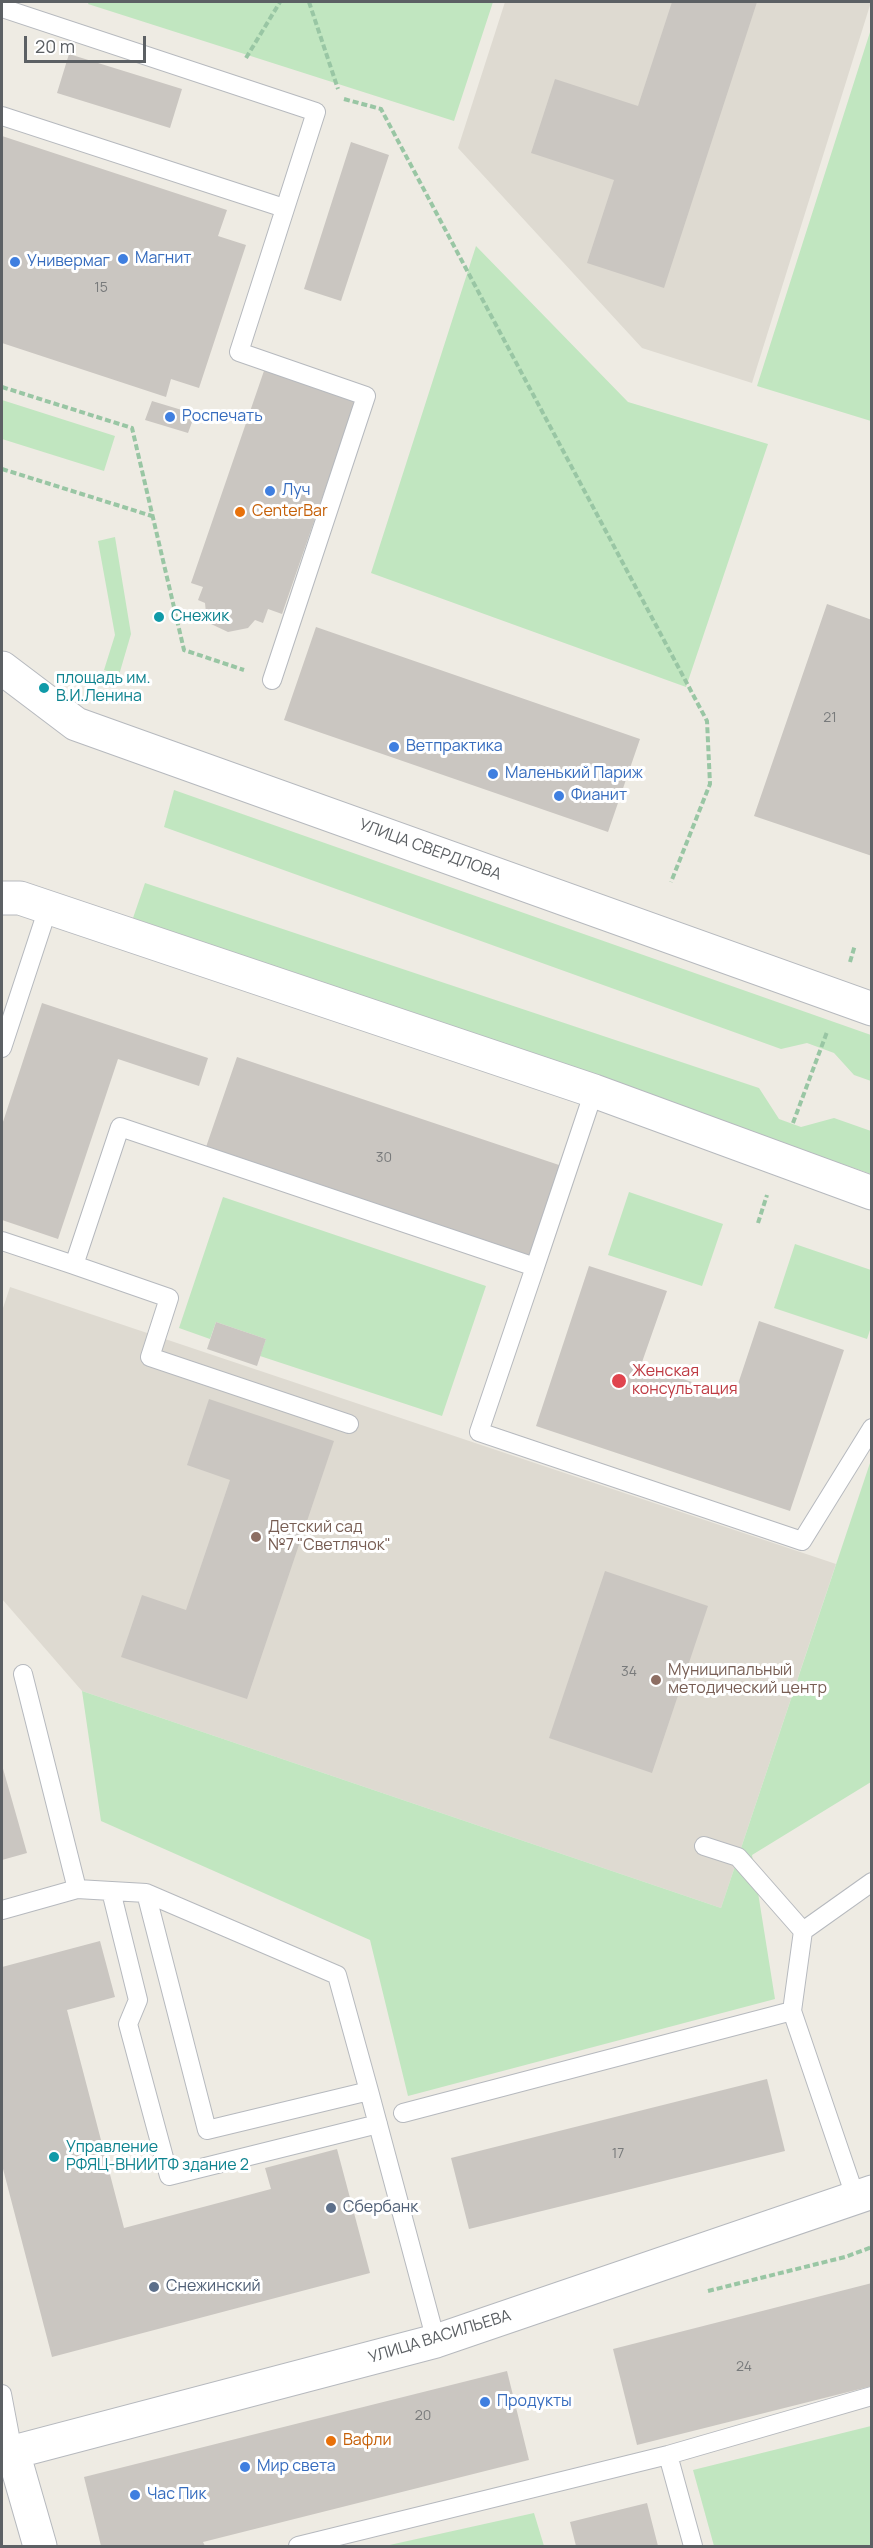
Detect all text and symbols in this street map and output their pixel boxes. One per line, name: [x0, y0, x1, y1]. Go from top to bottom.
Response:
scale bar: [27, 24, 148, 62]
text: 20 m: [35, 34, 75, 58]
place label: Магнит: [135, 249, 191, 269]
place label: Универмаг: [27, 252, 110, 272]
marker: Магнит: [116, 252, 130, 266]
marker: Универмаг: [8, 255, 22, 269]
house number: 15: [94, 280, 108, 296]
place label: Роспечать: [182, 407, 263, 427]
marker: Роспечать: [163, 410, 177, 424]
place label: Луч: [282, 481, 310, 501]
marker: Луч: [263, 484, 277, 498]
place label: CenterBar: [252, 502, 328, 522]
marker: CenterBar: [233, 505, 247, 519]
place label: Снежик: [171, 607, 229, 627]
marker: Снежик: [152, 610, 166, 624]
place label: площадь им. В.И.Ленина: [56, 669, 151, 707]
marker: площадь им. В.И.Ленина: [37, 681, 51, 695]
house number: 21: [823, 710, 837, 726]
place label: Ветпрактика: [406, 737, 503, 757]
marker: Ветпрактика: [387, 740, 401, 754]
place label: Маленький Париж: [505, 764, 643, 784]
marker: Маленький Париж: [486, 767, 500, 781]
place label: Фианит: [571, 786, 627, 806]
marker: Фианит: [552, 789, 566, 803]
street label: УЛИЦА СВЕРДЛОВА: [356, 815, 504, 885]
house number: 30: [376, 1150, 392, 1166]
place label: Женская консультация: [632, 1362, 738, 1400]
marker: Женская консультация: [610, 1372, 628, 1390]
place label: Детский сад №7 "Светлячок": [268, 1518, 391, 1556]
marker: Детский сад №7 "Светлячок": [249, 1530, 263, 1544]
place label: Муниципальный методический центр: [668, 1661, 827, 1699]
house number: 34: [621, 1664, 637, 1680]
marker: Муниципальный методический центр: [649, 1673, 663, 1687]
place label: Управление РФЯЦ-ВНИИТФ здание 2: [66, 2138, 249, 2176]
house number: 17: [612, 2146, 624, 2162]
marker: Управление РФЯЦ-ВНИИТФ здание 2: [47, 2150, 61, 2164]
place label: Сбербанк: [343, 2198, 418, 2218]
marker: Сбербанк: [324, 2201, 338, 2215]
place label: Снежинский: [166, 2277, 261, 2297]
marker: Снежинский: [147, 2280, 161, 2294]
street label: УЛИЦА ВАСИЛЬЕВА: [366, 2306, 514, 2368]
house number: 24: [736, 2359, 752, 2375]
place label: Продукты: [497, 2392, 572, 2412]
marker: Продукты: [478, 2395, 492, 2409]
house number: 20: [415, 2408, 431, 2424]
place label: Вафли: [343, 2431, 392, 2451]
marker: Вафли: [324, 2434, 338, 2448]
place label: Мир света: [257, 2457, 336, 2477]
marker: Мир света: [238, 2460, 252, 2474]
place label: Час Пик: [147, 2485, 206, 2505]
marker: Час Пик: [128, 2488, 142, 2502]

